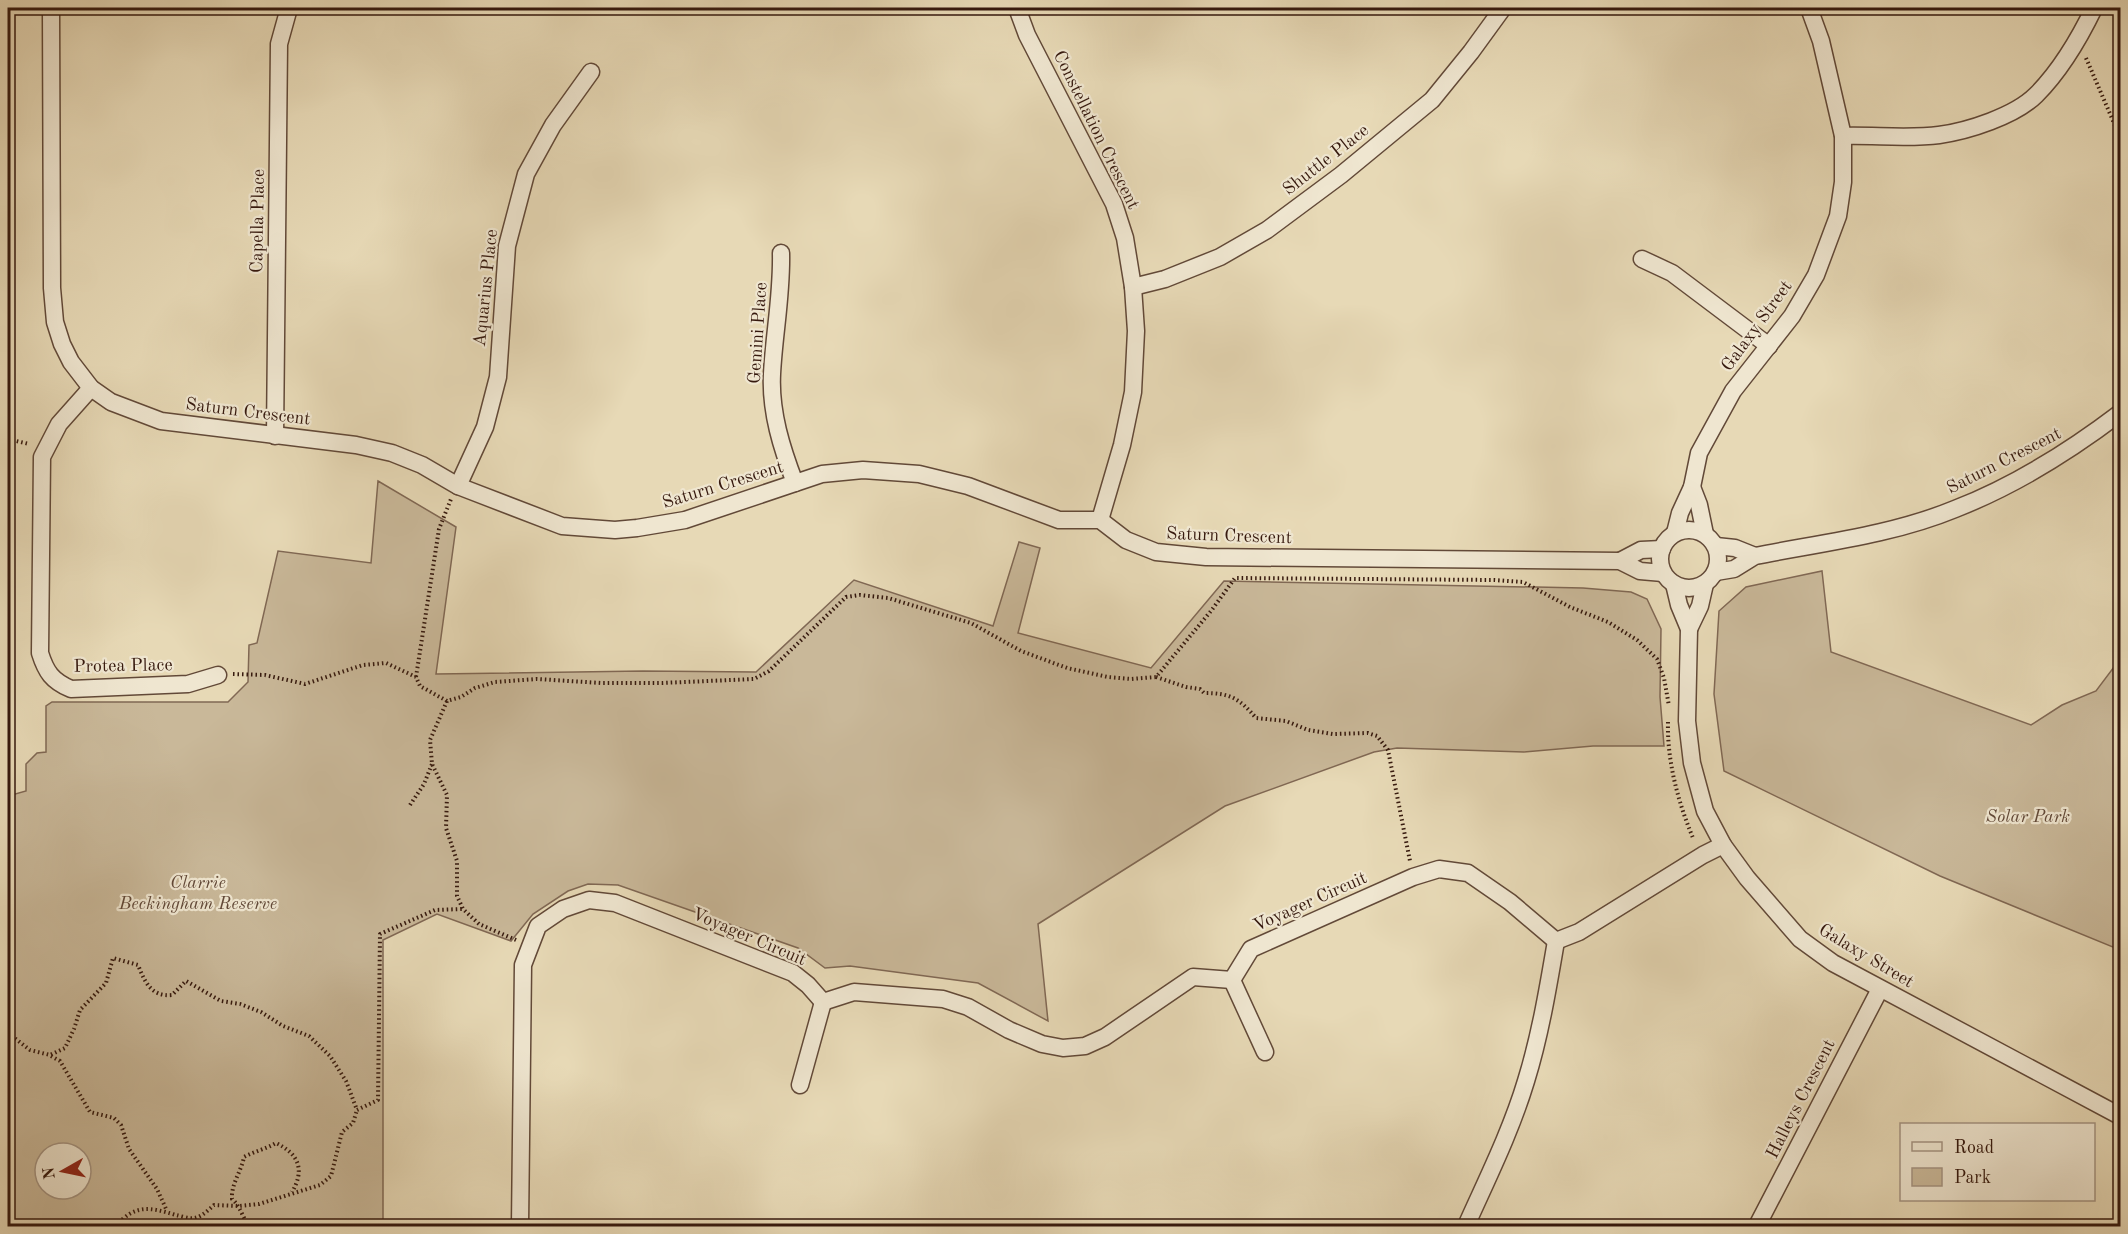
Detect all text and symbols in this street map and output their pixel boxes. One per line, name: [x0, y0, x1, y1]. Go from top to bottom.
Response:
street label: Constellation Crescent: [1050, 48, 1142, 212]
street label: Shuttle Place: [1280, 121, 1372, 199]
street label: Capella Place: [248, 169, 268, 273]
street label: Aquarius Place: [471, 228, 501, 348]
street label: Galaxy Street: [1718, 277, 1796, 375]
street label: Gemini Place: [745, 281, 771, 385]
street label: Saturn Crescent: [184, 395, 312, 429]
street label: Saturn Crescent: [1944, 424, 2064, 498]
street label: Saturn Crescent: [660, 458, 786, 512]
street label: Saturn Crescent: [1166, 525, 1292, 547]
street label: Protea Place: [73, 656, 173, 676]
park label: Solar Park: [1986, 808, 2070, 826]
street label: Voyager Circuit: [1250, 869, 1370, 935]
park label: Clarrie Beckingham Reserve: [118, 874, 277, 913]
street label: Voyager Circuit: [689, 905, 809, 969]
street label: Galaxy Street: [1815, 921, 1917, 991]
street label: Halleys Crescent: [1763, 1036, 1839, 1162]
legend: [1900, 1123, 2095, 1201]
text: Road: [1954, 1139, 1994, 1157]
north arrow: [33, 1141, 93, 1201]
text: N: [41, 1165, 59, 1180]
text: Park: [1954, 1169, 1991, 1187]

